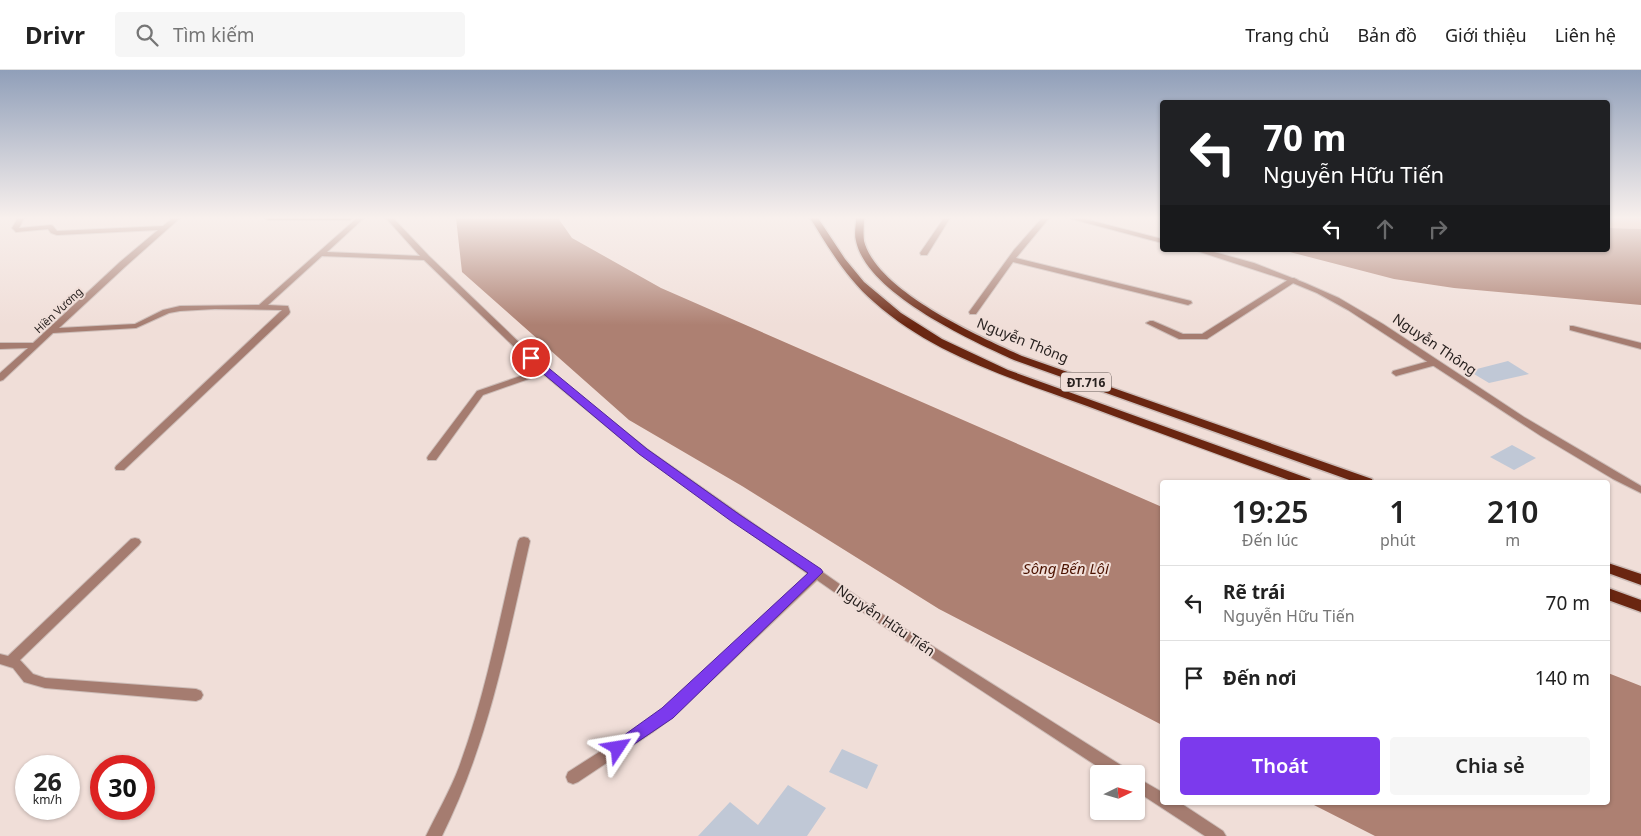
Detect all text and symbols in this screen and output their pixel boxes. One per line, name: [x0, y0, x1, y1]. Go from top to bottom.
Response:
search box: [115, 12, 465, 57]
text: Drivr: [25, 18, 85, 51]
icon: search: [133, 21, 161, 49]
text: Tìm kiếm: [173, 22, 255, 48]
text: Trang chủ: [1245, 23, 1329, 47]
text: Bản đồ: [1357, 23, 1417, 47]
text: Giới thiệu: [1445, 23, 1527, 47]
text: Liên hệ: [1555, 23, 1616, 47]
text: 70 m: [1263, 114, 1346, 161]
icon: left: [1180, 120, 1245, 185]
text: Nguyễn Hữu Tiến: [1263, 159, 1444, 189]
icon: left: [1318, 215, 1346, 243]
icon: ahead: [1371, 215, 1399, 243]
icon: right: [1424, 215, 1452, 243]
street label: Hiền Vương: [31, 284, 85, 336]
street label: Nguyễn Thông: [1389, 309, 1481, 379]
street label: Nguyễn Thông: [974, 313, 1072, 367]
pin: [510, 337, 552, 379]
icon: arrive: [517, 344, 545, 372]
road number: ĐT.716: [1061, 372, 1111, 392]
text: 19:25: [1232, 491, 1308, 532]
text: 1: [1389, 491, 1406, 532]
text: 210: [1487, 491, 1538, 532]
text: Đến lúc: [1242, 529, 1298, 551]
text: phút: [1380, 529, 1415, 551]
text: m: [1505, 529, 1520, 551]
water label: Sông Bến Lội: [1023, 558, 1110, 578]
text: Rẽ trái: [1223, 579, 1285, 605]
street label: Nguyễn Hữu Tiến: [833, 580, 939, 660]
icon: left: [1180, 589, 1208, 617]
text: 70 m: [1546, 590, 1590, 616]
text: Nguyễn Hữu Tiến: [1223, 605, 1355, 627]
icon: arrive: [1180, 664, 1208, 692]
text: Đến nơi: [1223, 665, 1297, 691]
text: 140 m: [1535, 665, 1590, 691]
position arrow: [591, 721, 643, 773]
button: Thoát: [1180, 737, 1380, 795]
button: Chia sẻ: [1390, 737, 1590, 795]
speed limit sign: 30: [90, 755, 155, 820]
text: 26: [33, 764, 62, 798]
north arrow: [1090, 765, 1145, 820]
map controls: [1090, 765, 1145, 820]
text: km/h: [33, 791, 62, 808]

